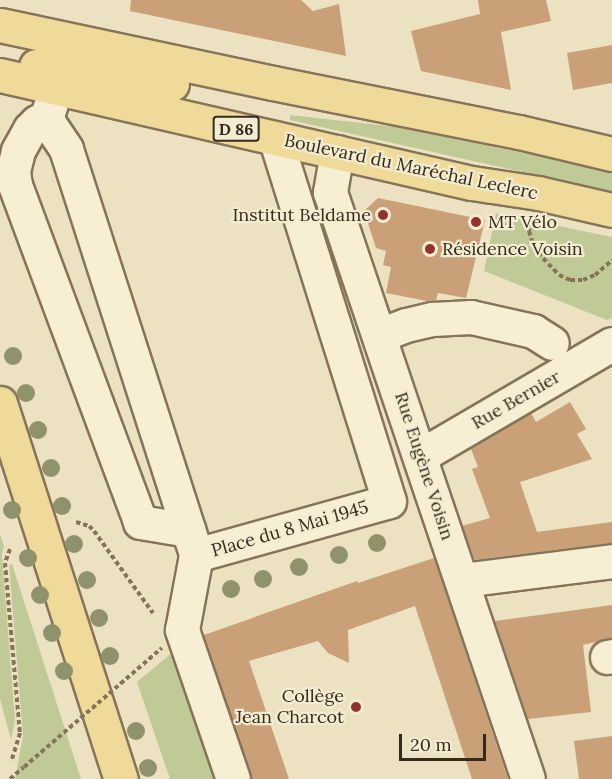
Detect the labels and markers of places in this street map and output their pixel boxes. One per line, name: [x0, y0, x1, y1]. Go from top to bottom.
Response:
place label: Institut Beldame: [232, 204, 371, 226]
marker: Institut Beldame: [376, 208, 390, 222]
place label: MT Vélo: [488, 211, 557, 233]
marker: MT Vélo: [469, 215, 483, 229]
place label: Résidence Voisin: [442, 238, 583, 260]
marker: Résidence Voisin: [423, 242, 437, 256]
place label: Collège Jean Charcot: [236, 686, 344, 728]
marker: Collège Jean Charcot: [349, 700, 363, 714]

